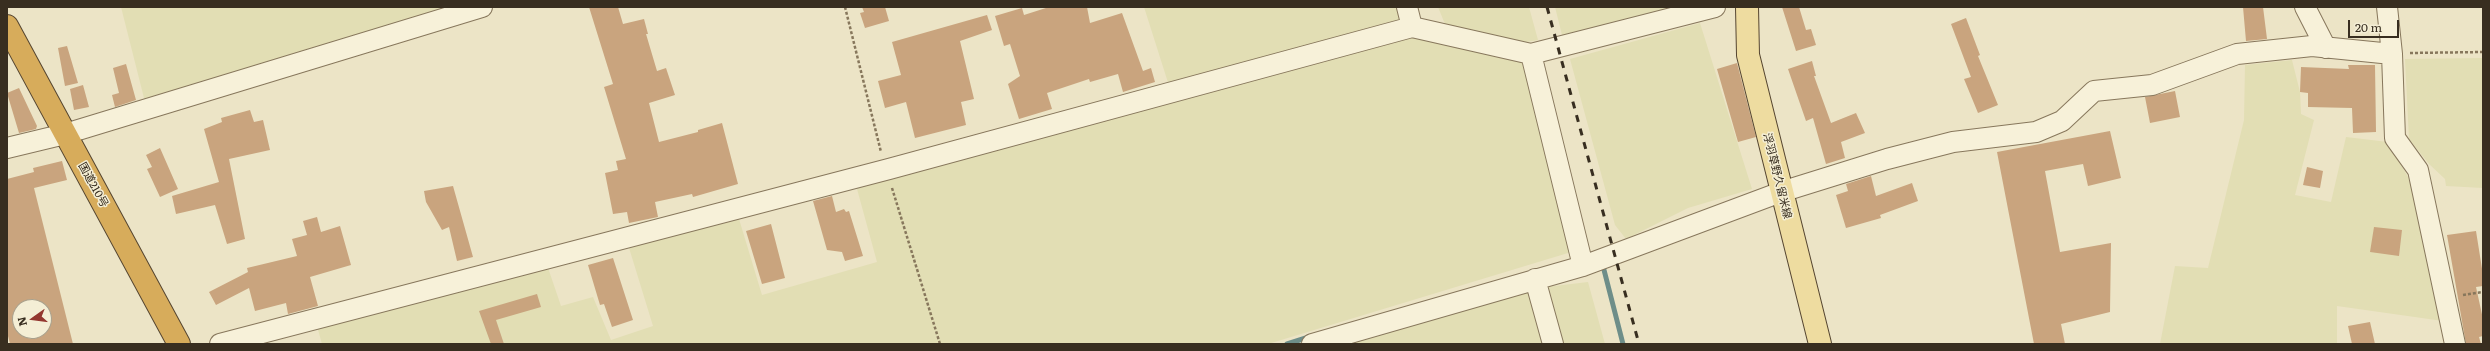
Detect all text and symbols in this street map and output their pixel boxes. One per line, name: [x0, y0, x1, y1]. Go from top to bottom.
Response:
scale bar: [2350, 12, 2401, 38]
text: 20 m: [2355, 18, 2382, 36]
street label: 浮羽草野久留米線: [1760, 132, 1794, 220]
street label: 国道210号: [75, 160, 111, 210]
north arrow: [12, 299, 52, 339]
text: N: [12, 315, 30, 328]

